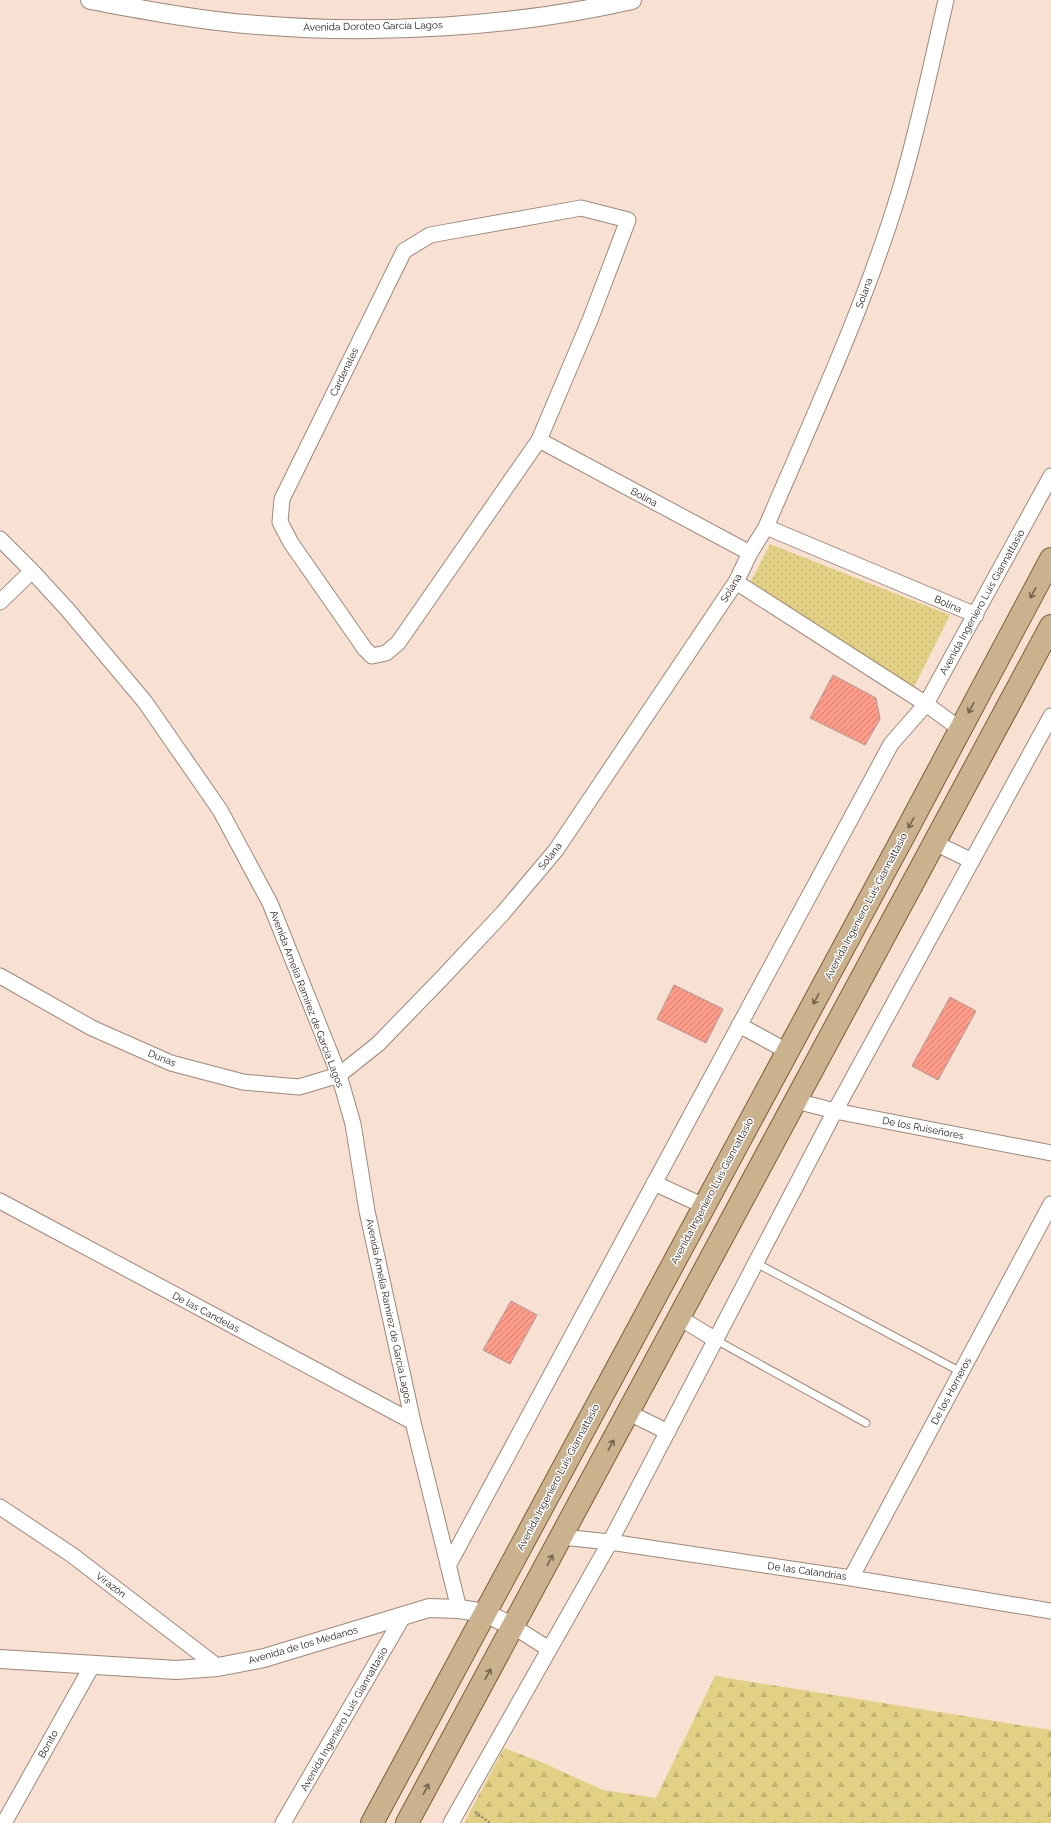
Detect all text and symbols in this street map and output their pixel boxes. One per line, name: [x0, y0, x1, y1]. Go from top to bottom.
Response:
street label: Avenida Doroteo García Lagos: [303, 19, 443, 33]
street label: Solana: [853, 276, 875, 310]
street label: Cardenales: [328, 346, 361, 398]
street label: Bolina: [629, 485, 659, 509]
street label: Avenida Ingeniero Luis Giannattasio: [937, 528, 1027, 676]
street label: Solana: [718, 572, 744, 604]
one-way arrow: [1028, 587, 1036, 599]
street label: Bolina: [933, 593, 963, 615]
one-way arrow: [967, 702, 975, 714]
one-way arrow: [906, 817, 914, 829]
street label: Avenida Ingeniero Luis Giannattasio: [823, 831, 909, 981]
street label: Solana: [536, 840, 564, 872]
street label: Avenida Amelia Ramírez de García Lagos: [268, 909, 346, 1089]
one-way arrow: [811, 993, 819, 1005]
street label: Dunas: [146, 1047, 178, 1069]
street label: De los Ruiseñores: [881, 1115, 965, 1141]
street label: Avenida Ingeniero Luis Giannattasio: [669, 1116, 755, 1266]
street label: Avenida Amelia Ramírez de García Lagos: [364, 1218, 414, 1404]
street label: De las Candelas: [171, 1290, 242, 1334]
street label: De los Horneros: [929, 1356, 973, 1426]
street label: Avenida Ingeniero Luis Giannattasio: [515, 1402, 601, 1552]
one-way arrow: [608, 1440, 615, 1452]
one-way arrow: [546, 1554, 554, 1566]
street label: De las Calandrias: [767, 1560, 847, 1582]
street label: Virazón: [94, 1570, 128, 1600]
street label: Avenida de los Médanos: [247, 1624, 359, 1666]
street label: Avenida Ingeniero Luis Giannattasio: [298, 1645, 390, 1793]
one-way arrow: [485, 1669, 492, 1681]
street label: Bonito: [36, 1728, 60, 1760]
one-way arrow: [423, 1783, 430, 1795]

